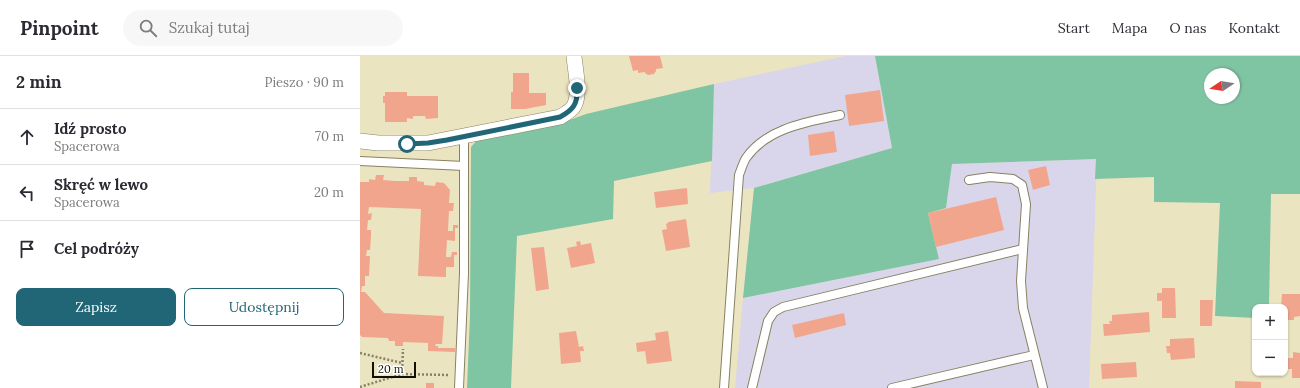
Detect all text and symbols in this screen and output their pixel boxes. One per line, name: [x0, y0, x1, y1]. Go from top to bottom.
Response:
search box: [123, 10, 403, 46]
text: Pinpoint: [20, 16, 99, 40]
icon: search: [137, 17, 159, 39]
text: Szukaj tutaj: [169, 18, 250, 37]
text: Start: [1058, 19, 1090, 37]
text: Mapa: [1112, 19, 1147, 37]
text: O nas: [1169, 19, 1207, 37]
text: Kontakt: [1229, 19, 1280, 37]
north arrow: [1204, 68, 1240, 104]
text: 2 min: [16, 71, 62, 93]
text: Pieszo · 90 m: [265, 74, 344, 91]
route end: [568, 79, 586, 97]
text: Idź prosto: [54, 119, 127, 138]
icon: ahead: [16, 126, 38, 148]
text: 70 m: [315, 128, 344, 145]
route start: [398, 135, 416, 153]
text: Spacerowa: [54, 138, 120, 155]
text: Skręć w lewo: [54, 175, 148, 194]
icon: left: [16, 182, 38, 204]
text: 20 m: [314, 184, 344, 201]
text: Spacerowa: [54, 194, 120, 211]
icon: arrive: [16, 238, 38, 260]
text: Cel podróży: [54, 239, 139, 258]
button: Zapisz: [16, 288, 176, 326]
button: Udostępnij: [184, 288, 344, 326]
map controls: [1252, 304, 1288, 376]
button: +: [1252, 304, 1288, 340]
button: −: [1252, 340, 1288, 376]
scale bar: [372, 360, 416, 379]
text: 20 m: [378, 362, 403, 376]

